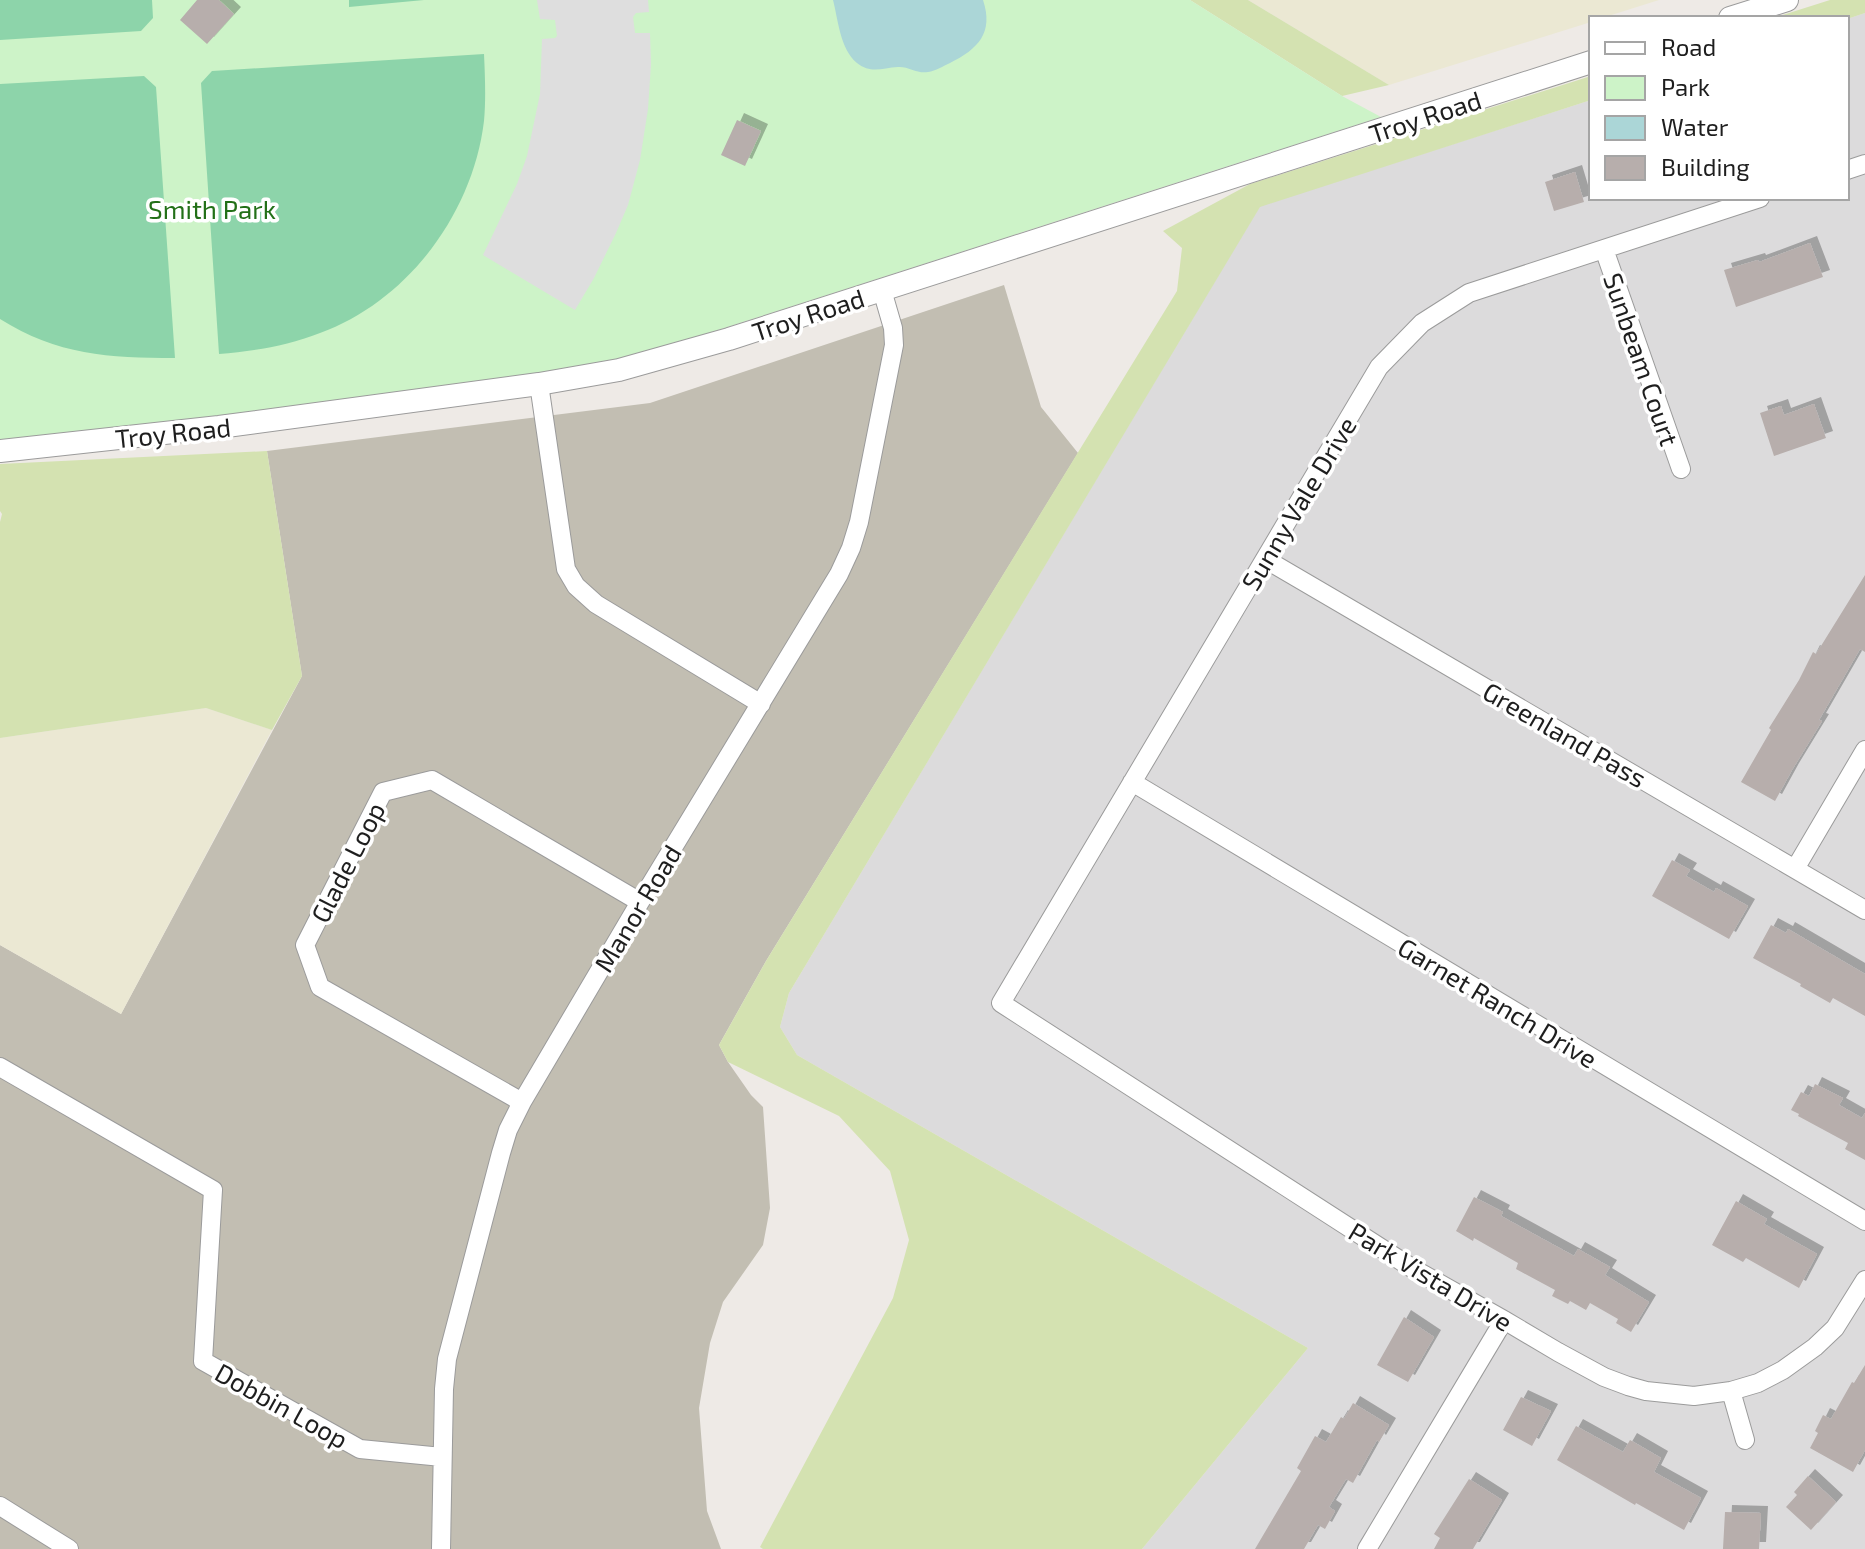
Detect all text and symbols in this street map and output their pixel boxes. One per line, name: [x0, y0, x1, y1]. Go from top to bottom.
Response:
legend: [1589, 16, 1849, 200]
text: Road: [1661, 32, 1716, 61]
text: Park: [1661, 72, 1710, 101]
street label: Troy Road: [1365, 83, 1485, 149]
text: Water: [1661, 112, 1729, 141]
text: Building: [1661, 152, 1750, 181]
park label: Smith Park: [148, 193, 276, 224]
street label: Sunbeam Court: [1598, 268, 1686, 450]
street label: Troy Road: [748, 281, 868, 347]
street label: Troy Road: [114, 411, 232, 453]
street label: Sunny Vale Drive: [1234, 411, 1362, 595]
street label: Greenland Pass: [1478, 675, 1652, 793]
street label: Glade Loop: [303, 797, 391, 927]
street label: Manor Road: [587, 839, 687, 977]
street label: Garnet Ranch Drive: [1393, 930, 1603, 1074]
street label: Park Vista Drive: [1344, 1215, 1518, 1337]
street label: Dobbin Loop: [210, 1356, 354, 1454]

